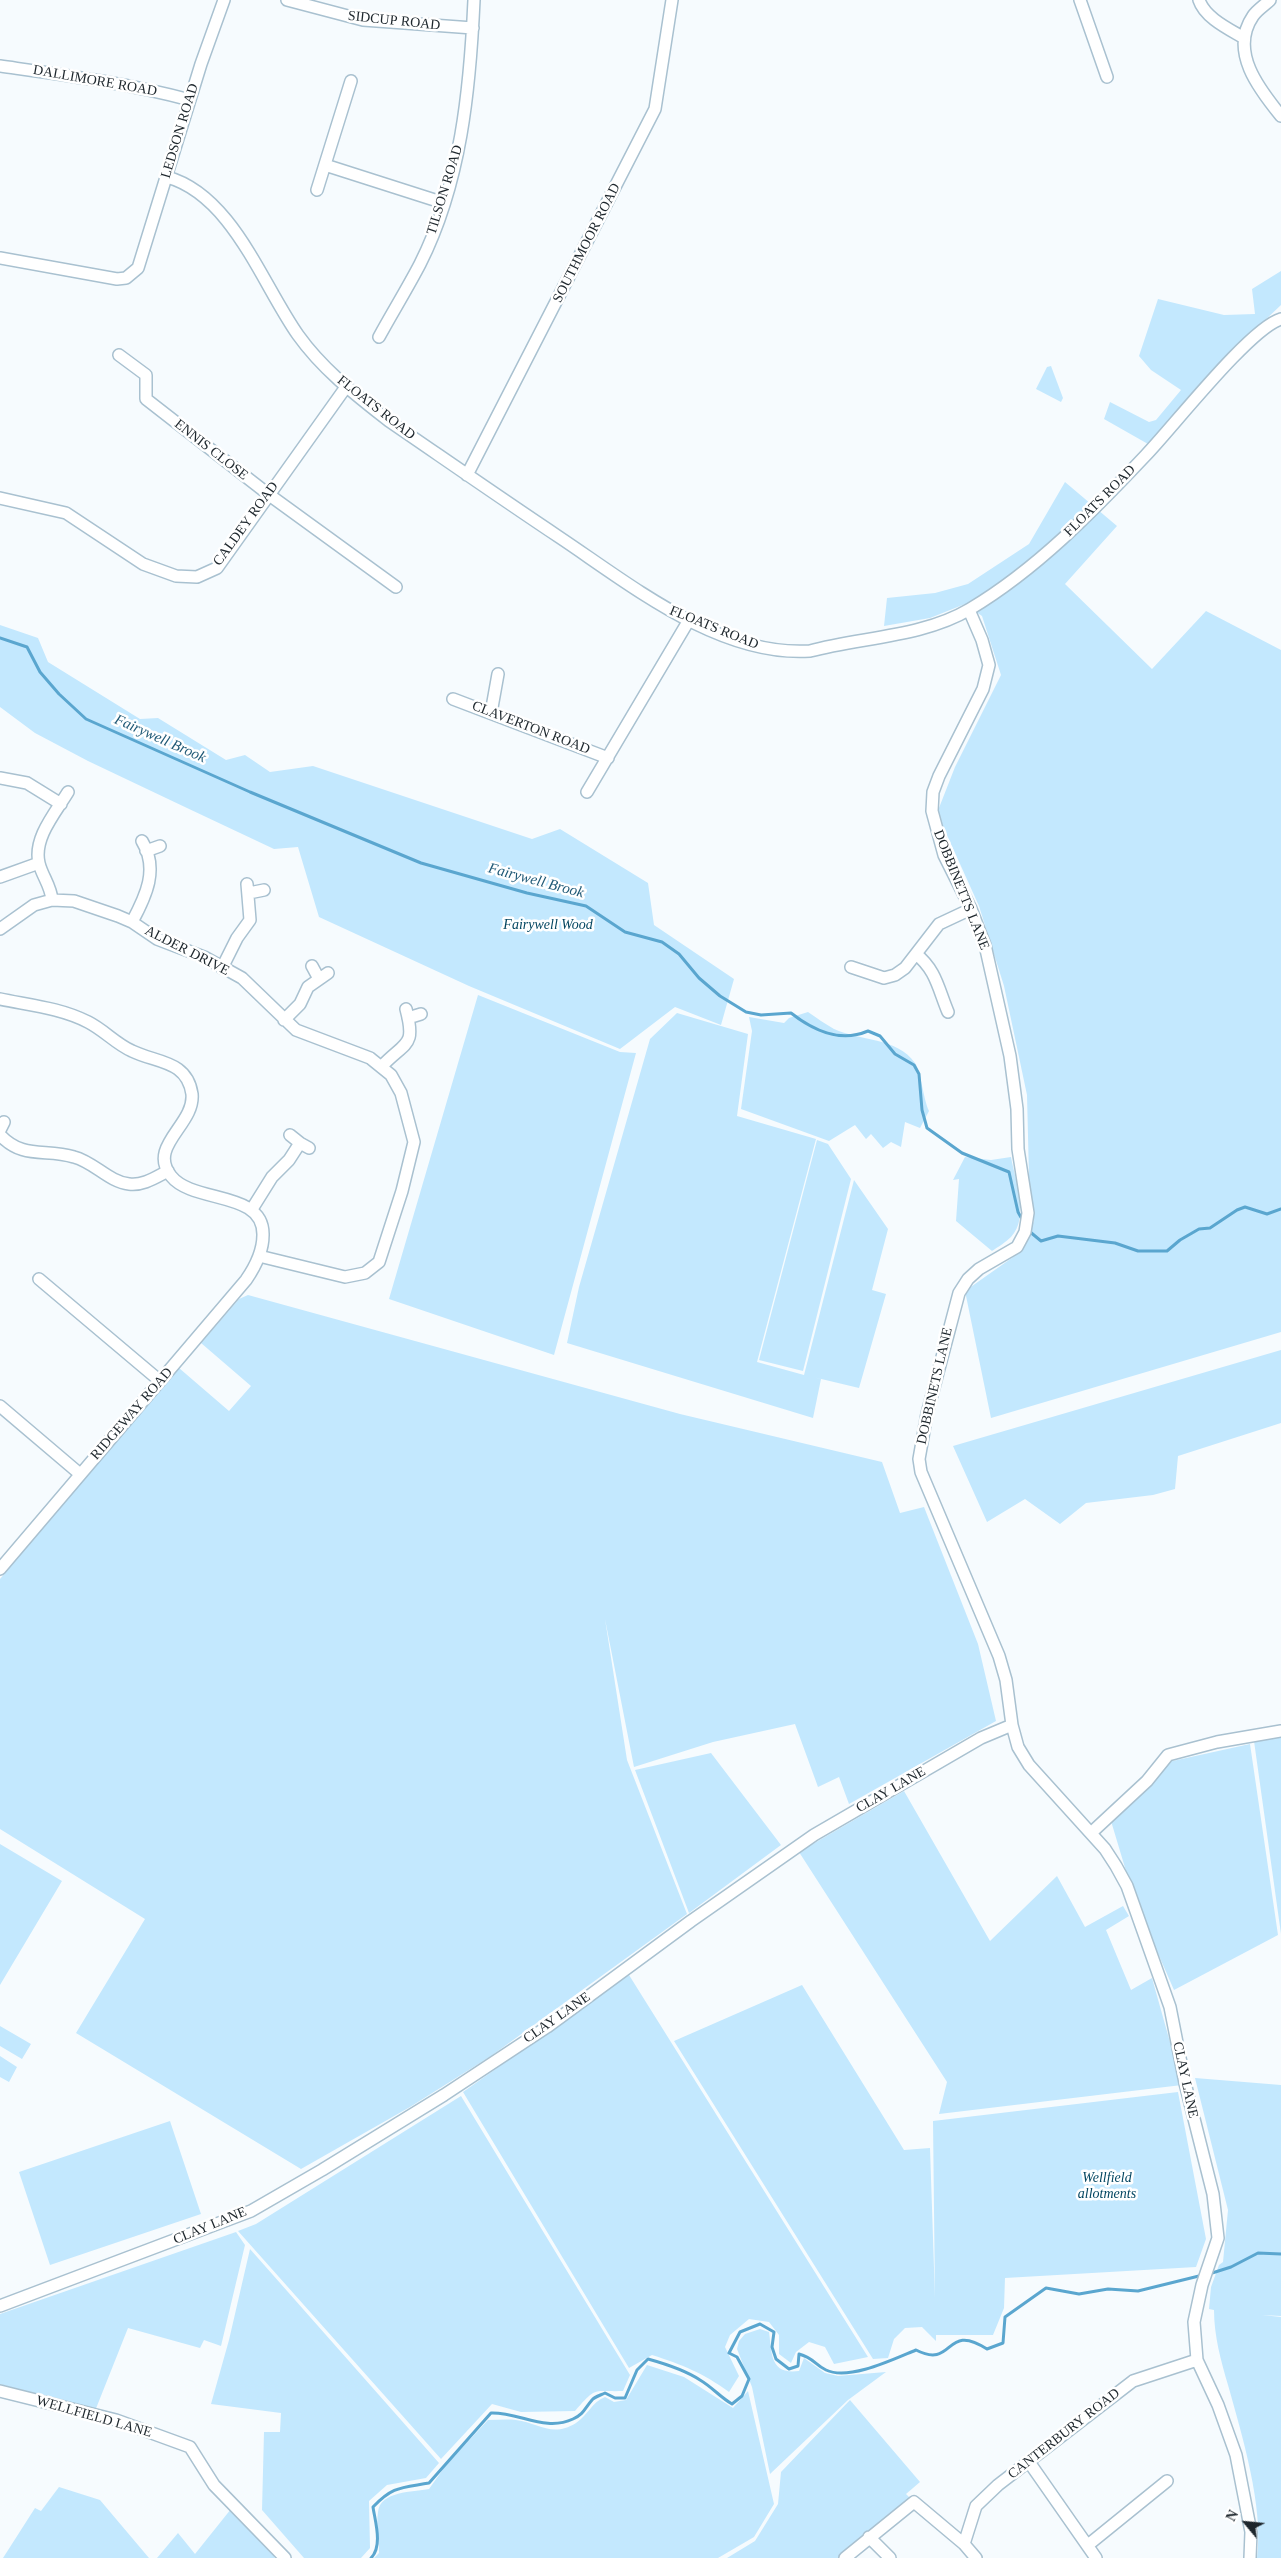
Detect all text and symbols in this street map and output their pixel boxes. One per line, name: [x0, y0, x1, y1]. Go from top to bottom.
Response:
street label: SIDCUP ROAD: [347, 8, 441, 34]
street label: DALLIMORE ROAD: [32, 62, 158, 100]
street label: LEDSON ROAD: [158, 81, 202, 181]
street label: TILSON ROAD: [423, 143, 467, 237]
street label: SOUTHMOOR ROAD: [550, 180, 624, 306]
street label: FLOATS ROAD: [334, 372, 418, 444]
street label: ENNIS CLOSE: [171, 416, 251, 484]
street label: FLOATS ROAD: [1061, 462, 1139, 540]
street label: CALDEY ROAD: [210, 479, 282, 569]
street label: FLOATS ROAD: [667, 603, 761, 653]
street label: CLAVERTON ROAD: [470, 698, 592, 758]
water label: Fairywell Brook: [111, 711, 209, 767]
street label: DOBBINETTS LANE: [929, 828, 993, 952]
water label: Fairywell Brook: [486, 860, 586, 902]
park label: Fairywell Wood: [503, 917, 593, 933]
street label: ALDER DRIVE: [142, 922, 232, 980]
street label: DOBBINETS LANE: [913, 1326, 957, 1446]
street label: RIDGEWAY ROAD: [87, 1365, 177, 1463]
street label: CLAY LANE: [853, 1763, 929, 1817]
street label: CLAY LANE: [520, 1989, 594, 2047]
street label: CLAY LANE: [1169, 2040, 1201, 2120]
park label: Wellfield allotments: [1078, 2170, 1136, 2202]
street label: CLAY LANE: [171, 2204, 249, 2248]
street label: CANTERBURY ROAD: [1005, 2385, 1123, 2483]
street label: WELLFIELD LANE: [34, 2392, 154, 2442]
north arrow: [1221, 2498, 1271, 2548]
text: N: [1223, 2508, 1241, 2524]

